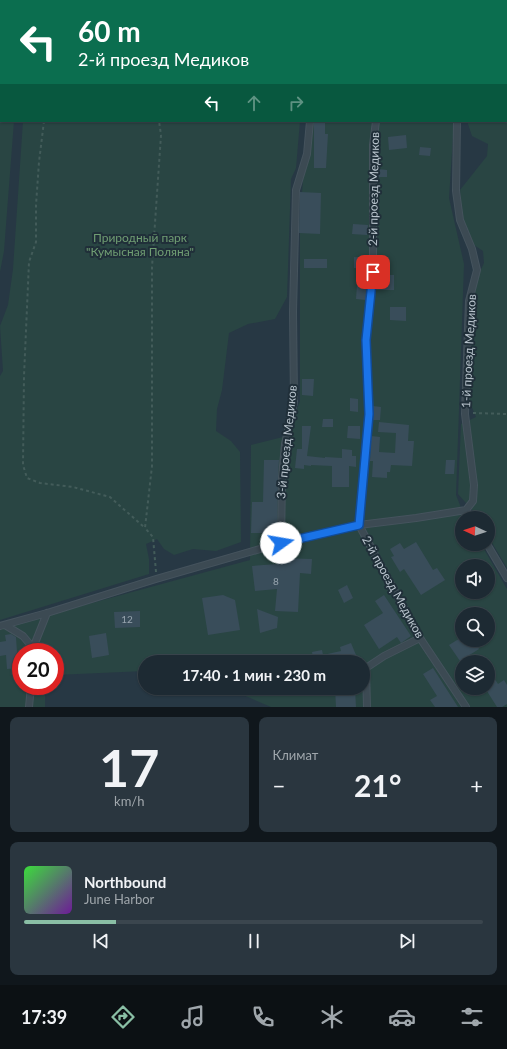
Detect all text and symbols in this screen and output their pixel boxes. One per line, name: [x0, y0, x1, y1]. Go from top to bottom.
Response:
text: 60 m: [78, 14, 141, 48]
icon: left: [12, 16, 64, 68]
text: 2-й проезд Медиков: [78, 48, 249, 70]
icon: left: [201, 92, 223, 114]
icon: ahead: [243, 92, 265, 114]
icon: right: [285, 92, 307, 114]
street label: 2-й проезд Медиков: [365, 132, 382, 246]
park label: Природный парк "Кумысная Поляна": [86, 230, 194, 259]
pin: [356, 255, 390, 289]
icon: arrive: [362, 261, 384, 283]
street label: 1-й проезд Медиков: [458, 294, 479, 408]
street label: 3-й проезд Медиков: [273, 384, 300, 499]
north arrow: [455, 511, 495, 551]
map controls: [455, 511, 495, 695]
position arrow: [260, 522, 302, 564]
street label: 2-й проезд Медиков: [359, 533, 428, 640]
button: sound: [455, 559, 495, 599]
house number: 8: [273, 575, 279, 587]
button: search: [455, 607, 495, 647]
house number: 12: [121, 613, 133, 625]
speed limit sign: 20: [12, 643, 64, 695]
button: layers: [455, 655, 495, 695]
text: 17:40 · 1 мин · 230 m: [182, 666, 326, 684]
text: 17: [99, 736, 159, 798]
text: Климат: [273, 747, 318, 763]
text: 21°: [354, 767, 401, 803]
text: −: [273, 772, 285, 799]
text: +: [470, 772, 483, 799]
text: km/h: [114, 793, 144, 809]
text: Northbound: [84, 873, 166, 891]
text: June Harbor: [84, 891, 154, 907]
icon: previous: [90, 930, 112, 952]
icon: pause: [243, 930, 265, 952]
icon: next: [396, 930, 418, 952]
icon: directions: [109, 1003, 137, 1031]
icon: music: [179, 1003, 207, 1031]
icon: phone: [249, 1003, 277, 1031]
icon: climate: [318, 1003, 346, 1031]
icon: car: [388, 1003, 416, 1031]
icon: filters: [458, 1003, 486, 1031]
text: 17:39: [21, 1006, 67, 1028]

